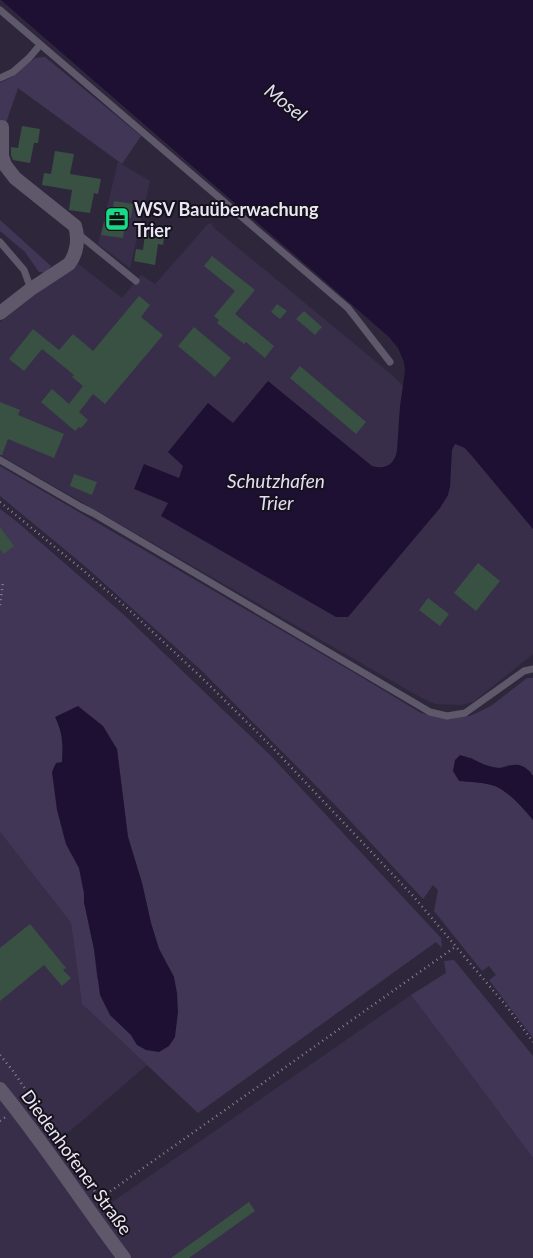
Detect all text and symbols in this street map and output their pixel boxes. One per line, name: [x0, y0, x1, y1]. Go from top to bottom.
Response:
water label: Mosel: [260, 78, 312, 126]
place label: WSV Bauüberwachung Trier: [134, 198, 319, 241]
office icon: WSV Bauüberwachung Trier: [104, 206, 130, 232]
water label: Schutzhafen Trier: [227, 469, 325, 514]
street label: Diedenhofener Straße: [17, 1085, 137, 1239]

